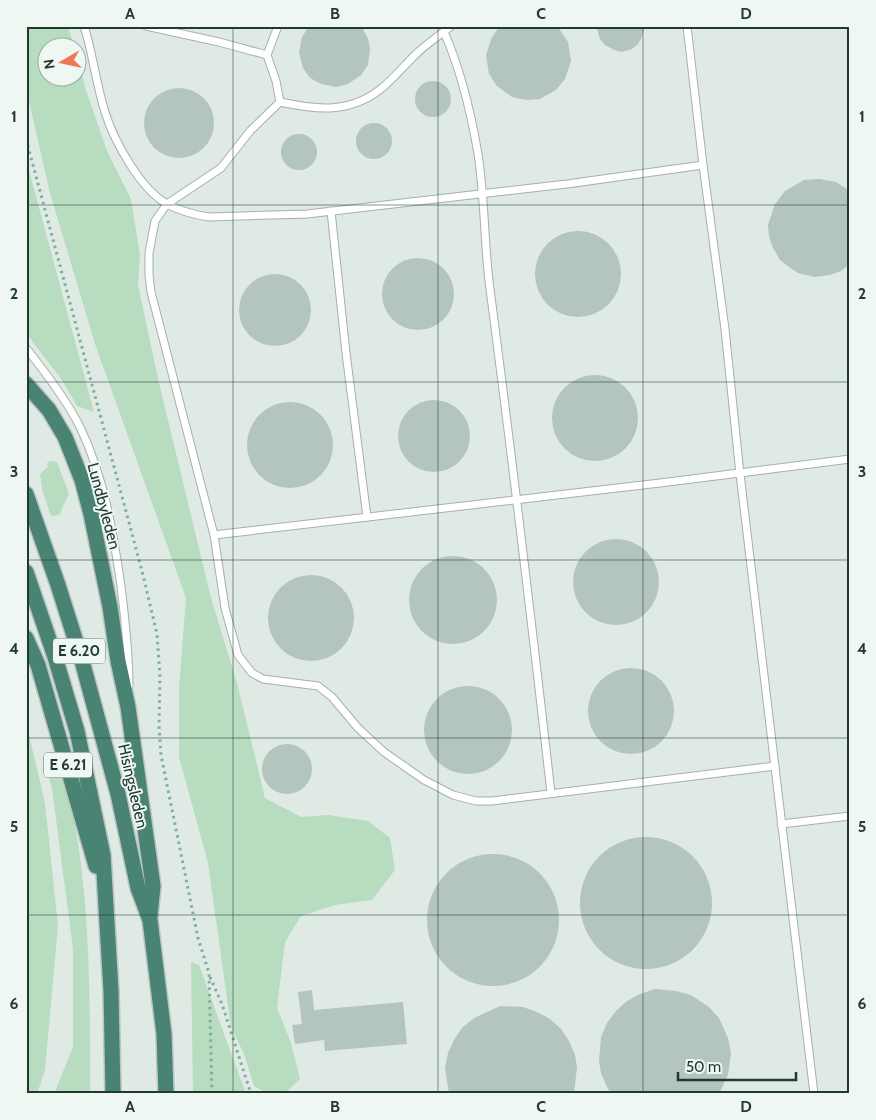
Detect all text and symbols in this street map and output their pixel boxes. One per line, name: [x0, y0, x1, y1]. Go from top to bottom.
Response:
text: A: [125, 4, 135, 23]
text: B: [330, 4, 340, 23]
text: C: [536, 4, 546, 23]
text: D: [740, 4, 752, 23]
north arrow: [38, 38, 88, 88]
text: N: [39, 58, 59, 70]
text: 1: [11, 107, 17, 126]
text: 1: [859, 107, 865, 126]
text: 2: [10, 284, 18, 303]
text: 2: [858, 284, 866, 303]
street label: Lundbyleden: [83, 461, 125, 551]
text: 3: [10, 462, 18, 481]
text: 3: [858, 462, 866, 481]
road number: E 6.20: [53, 638, 105, 664]
text: 4: [9, 639, 19, 658]
text: 4: [857, 639, 867, 658]
street label: Hisingsleden: [114, 742, 152, 830]
road number: E 6.21: [44, 752, 92, 778]
text: 5: [10, 817, 18, 836]
text: 5: [858, 817, 866, 836]
text: 6: [10, 994, 19, 1013]
text: 6: [858, 994, 867, 1013]
scale bar: [678, 1050, 796, 1082]
text: 50 m: [686, 1058, 721, 1076]
text: A: [125, 1097, 135, 1116]
text: B: [330, 1097, 340, 1116]
text: C: [536, 1097, 546, 1116]
text: D: [740, 1097, 752, 1116]

